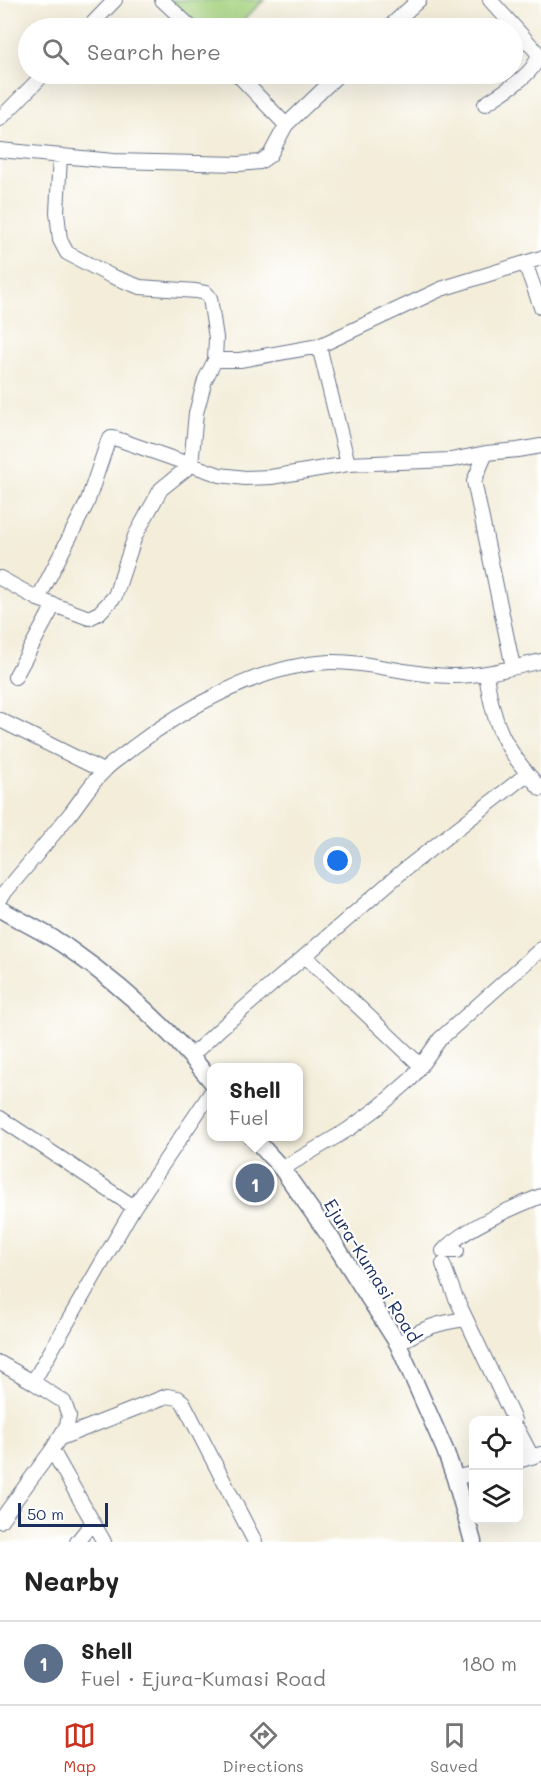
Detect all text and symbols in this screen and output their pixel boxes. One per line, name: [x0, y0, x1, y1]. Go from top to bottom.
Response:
search box: [18, 18, 523, 84]
icon: search: [39, 35, 72, 68]
text: Search here: [87, 37, 221, 66]
your location: [323, 846, 352, 875]
popup: [207, 1063, 303, 1141]
text: Shell: [229, 1075, 281, 1104]
text: Fuel: [229, 1104, 269, 1130]
pin: 1: [236, 1160, 274, 1206]
street label: Ejura-Kumasi Road: [319, 1194, 427, 1347]
map controls: [469, 1416, 523, 1524]
button: locate: [469, 1416, 523, 1470]
button: layers: [469, 1470, 523, 1524]
scale bar: [18, 1500, 108, 1528]
text: 50 m: [27, 1503, 64, 1524]
text: Nearby: [24, 1564, 119, 1598]
text: Shell: [81, 1636, 133, 1665]
text: 1: [39, 1650, 48, 1676]
text: 180 m: [461, 1650, 517, 1676]
text: Fuel · Ejura-Kumasi Road: [81, 1665, 326, 1691]
tab: Map: [63, 1719, 96, 1776]
tab: Directions: [223, 1719, 304, 1776]
tab: Saved: [430, 1719, 478, 1776]

